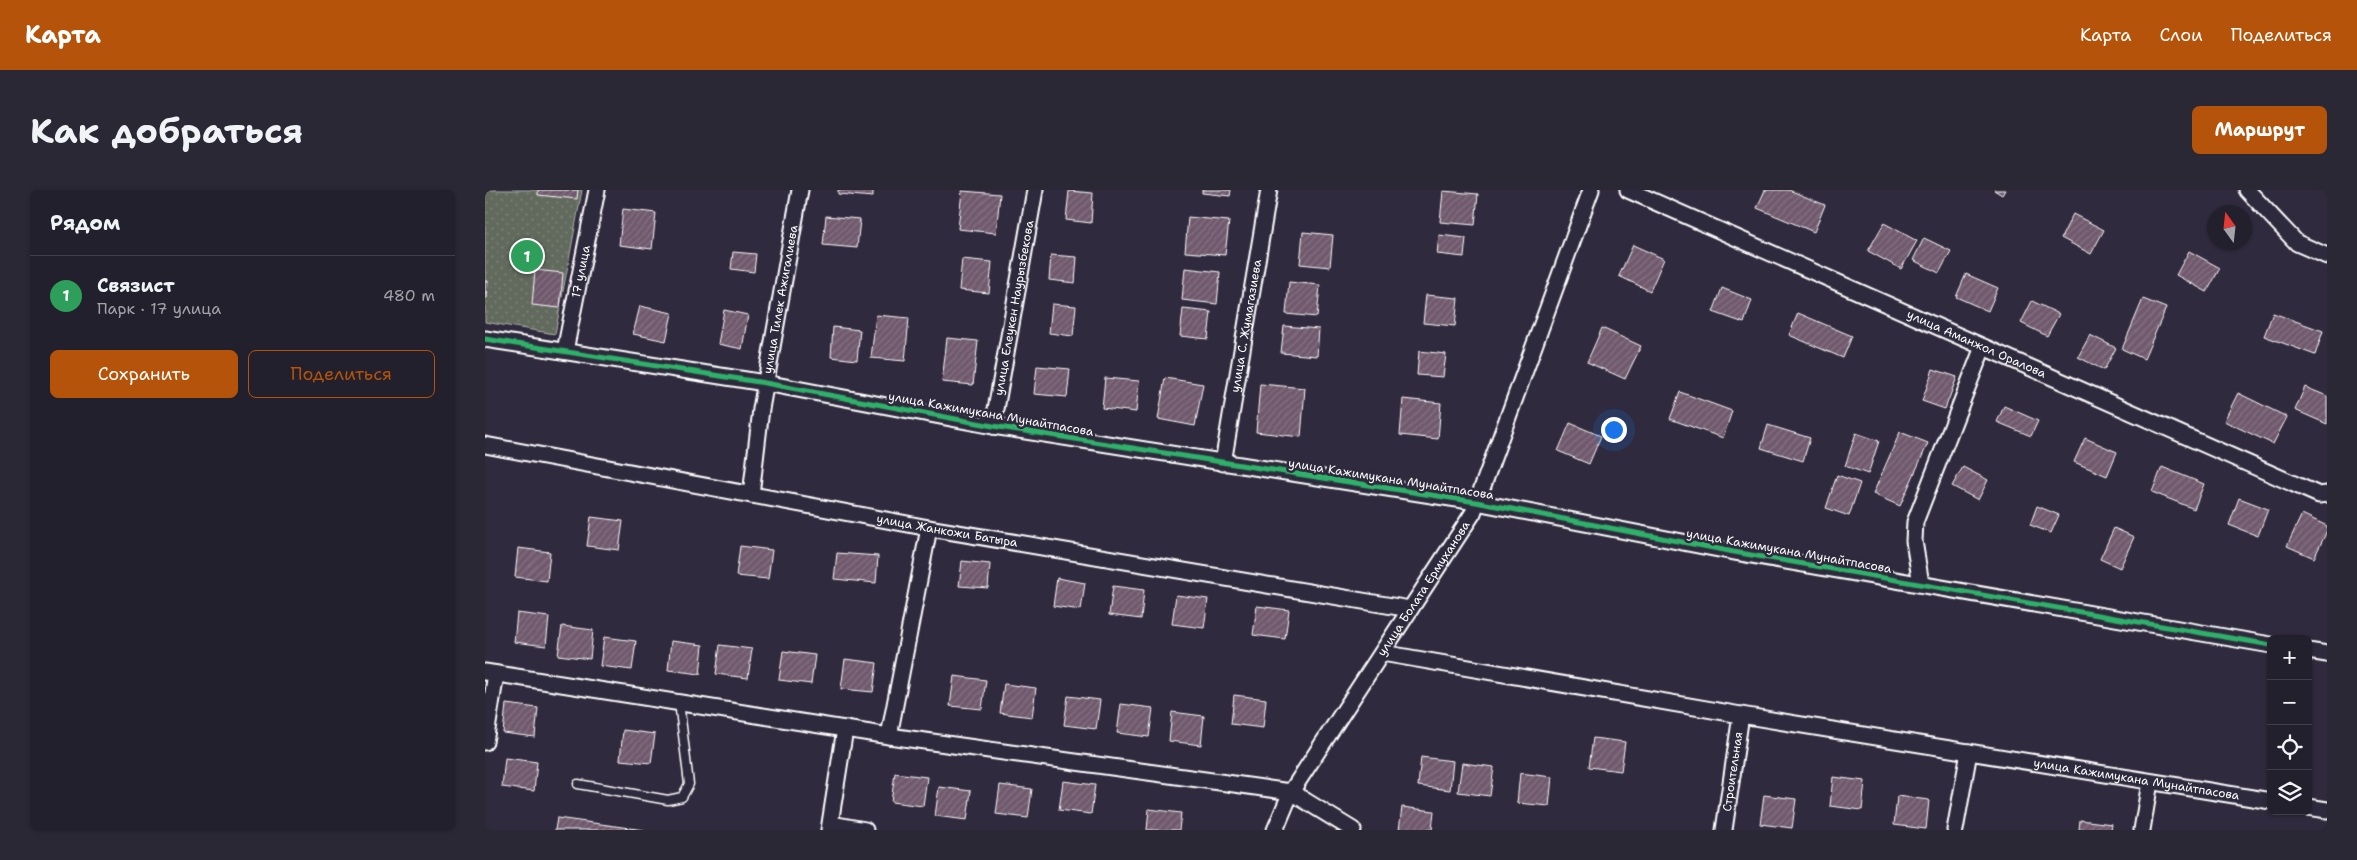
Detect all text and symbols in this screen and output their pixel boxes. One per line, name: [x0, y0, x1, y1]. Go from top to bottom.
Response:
text: Карта: [25, 19, 101, 51]
text: Карта: [2080, 23, 2131, 47]
text: Слои: [2159, 23, 2203, 47]
text: Поделиться: [2231, 23, 2332, 47]
button: Маршрут: [2192, 106, 2327, 154]
text: Как добраться: [30, 107, 303, 154]
north arrow: [2207, 205, 2252, 250]
text: Рядом: [50, 209, 120, 237]
street label: улица Елеукен Наурызбекова: [991, 219, 1038, 397]
street label: улица Тилек Ажигалиева: [759, 223, 802, 375]
pin: 1: [511, 237, 543, 275]
street label: 17 улица: [568, 243, 594, 299]
street label: улица С. Жумагазиева: [1227, 258, 1265, 394]
text: Связист: [97, 273, 175, 298]
text: 1: [62, 285, 70, 306]
text: 480 m: [383, 285, 435, 306]
text: Парк · 17 улица: [97, 298, 221, 319]
street label: улица Аманжол Оралова: [1904, 306, 2049, 382]
button: Сохранить: [50, 350, 238, 398]
button: Поделиться: [248, 350, 435, 398]
street label: улица Кажимукана Мунайтпасова: [887, 388, 1095, 440]
your location: [1601, 417, 1627, 443]
street label: улица Кажимукана Мунайтпасова: [1287, 455, 1496, 503]
street label: улица Жанкожи Батыра: [875, 510, 1019, 551]
street label: улица Болата Ермуханова: [1374, 518, 1474, 659]
street label: улица Кажимукана Мунайтпасова: [1685, 525, 1893, 577]
map controls: [2267, 635, 2312, 815]
button: +: [2267, 635, 2312, 680]
button: −: [2267, 680, 2312, 725]
button: locate: [2267, 725, 2312, 770]
street label: Строительная: [1719, 731, 1746, 813]
street label: улица Кажимукана Мунайтпасова: [2032, 755, 2241, 804]
button: layers: [2267, 770, 2312, 815]

